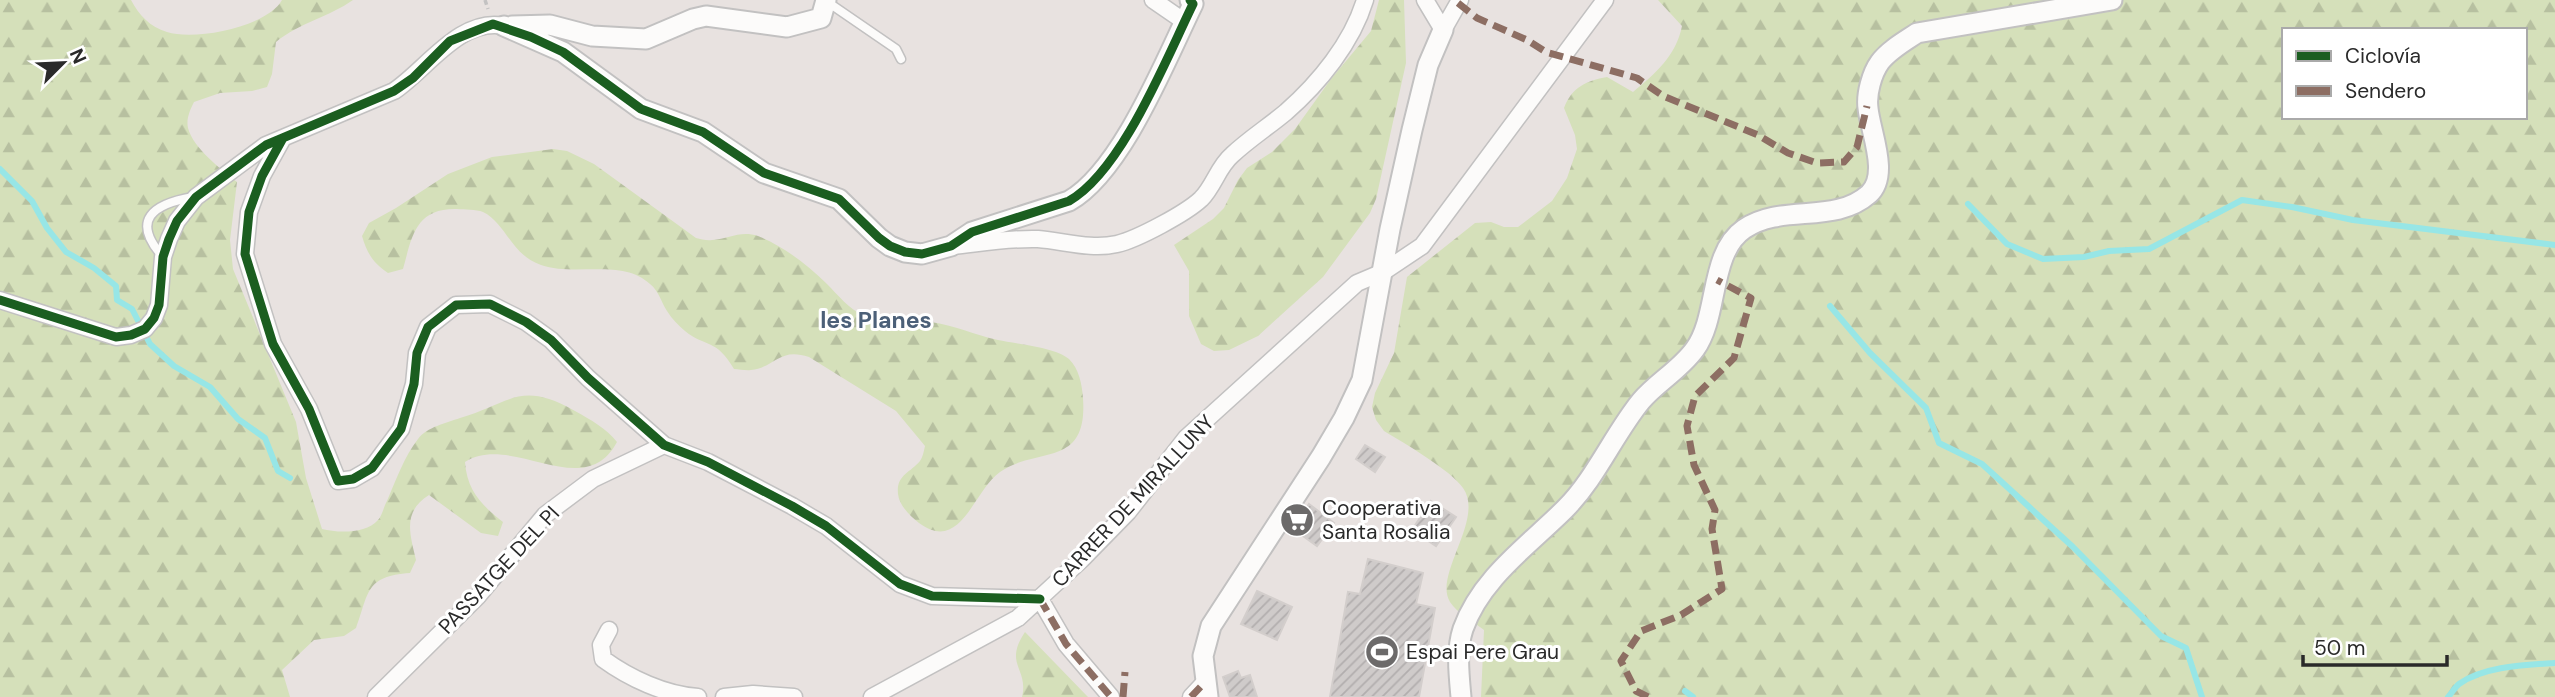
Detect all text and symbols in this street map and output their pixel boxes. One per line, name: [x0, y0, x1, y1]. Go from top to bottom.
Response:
north arrow: [28, 28, 98, 98]
legend: [2282, 28, 2527, 119]
text: Ciclovía: [2345, 42, 2421, 70]
text: N: [64, 45, 92, 68]
text: Sendero: [2345, 77, 2426, 105]
district label: les Planes: [820, 305, 932, 335]
street label: CARRER DE MIRALLUNY: [1046, 409, 1220, 593]
place label: Cooperativa Santa Rosalia: [1322, 494, 1450, 546]
street label: PASSATGE DEL PI: [432, 500, 566, 640]
supermarket icon: Cooperativa Santa Rosalia: [1278, 501, 1316, 539]
scale bar: [2303, 624, 2446, 668]
sports icon: Espai Pere Grau: [1363, 633, 1401, 671]
text: 50 m: [2314, 634, 2365, 662]
place label: Espai Pere Grau: [1406, 638, 1559, 666]

